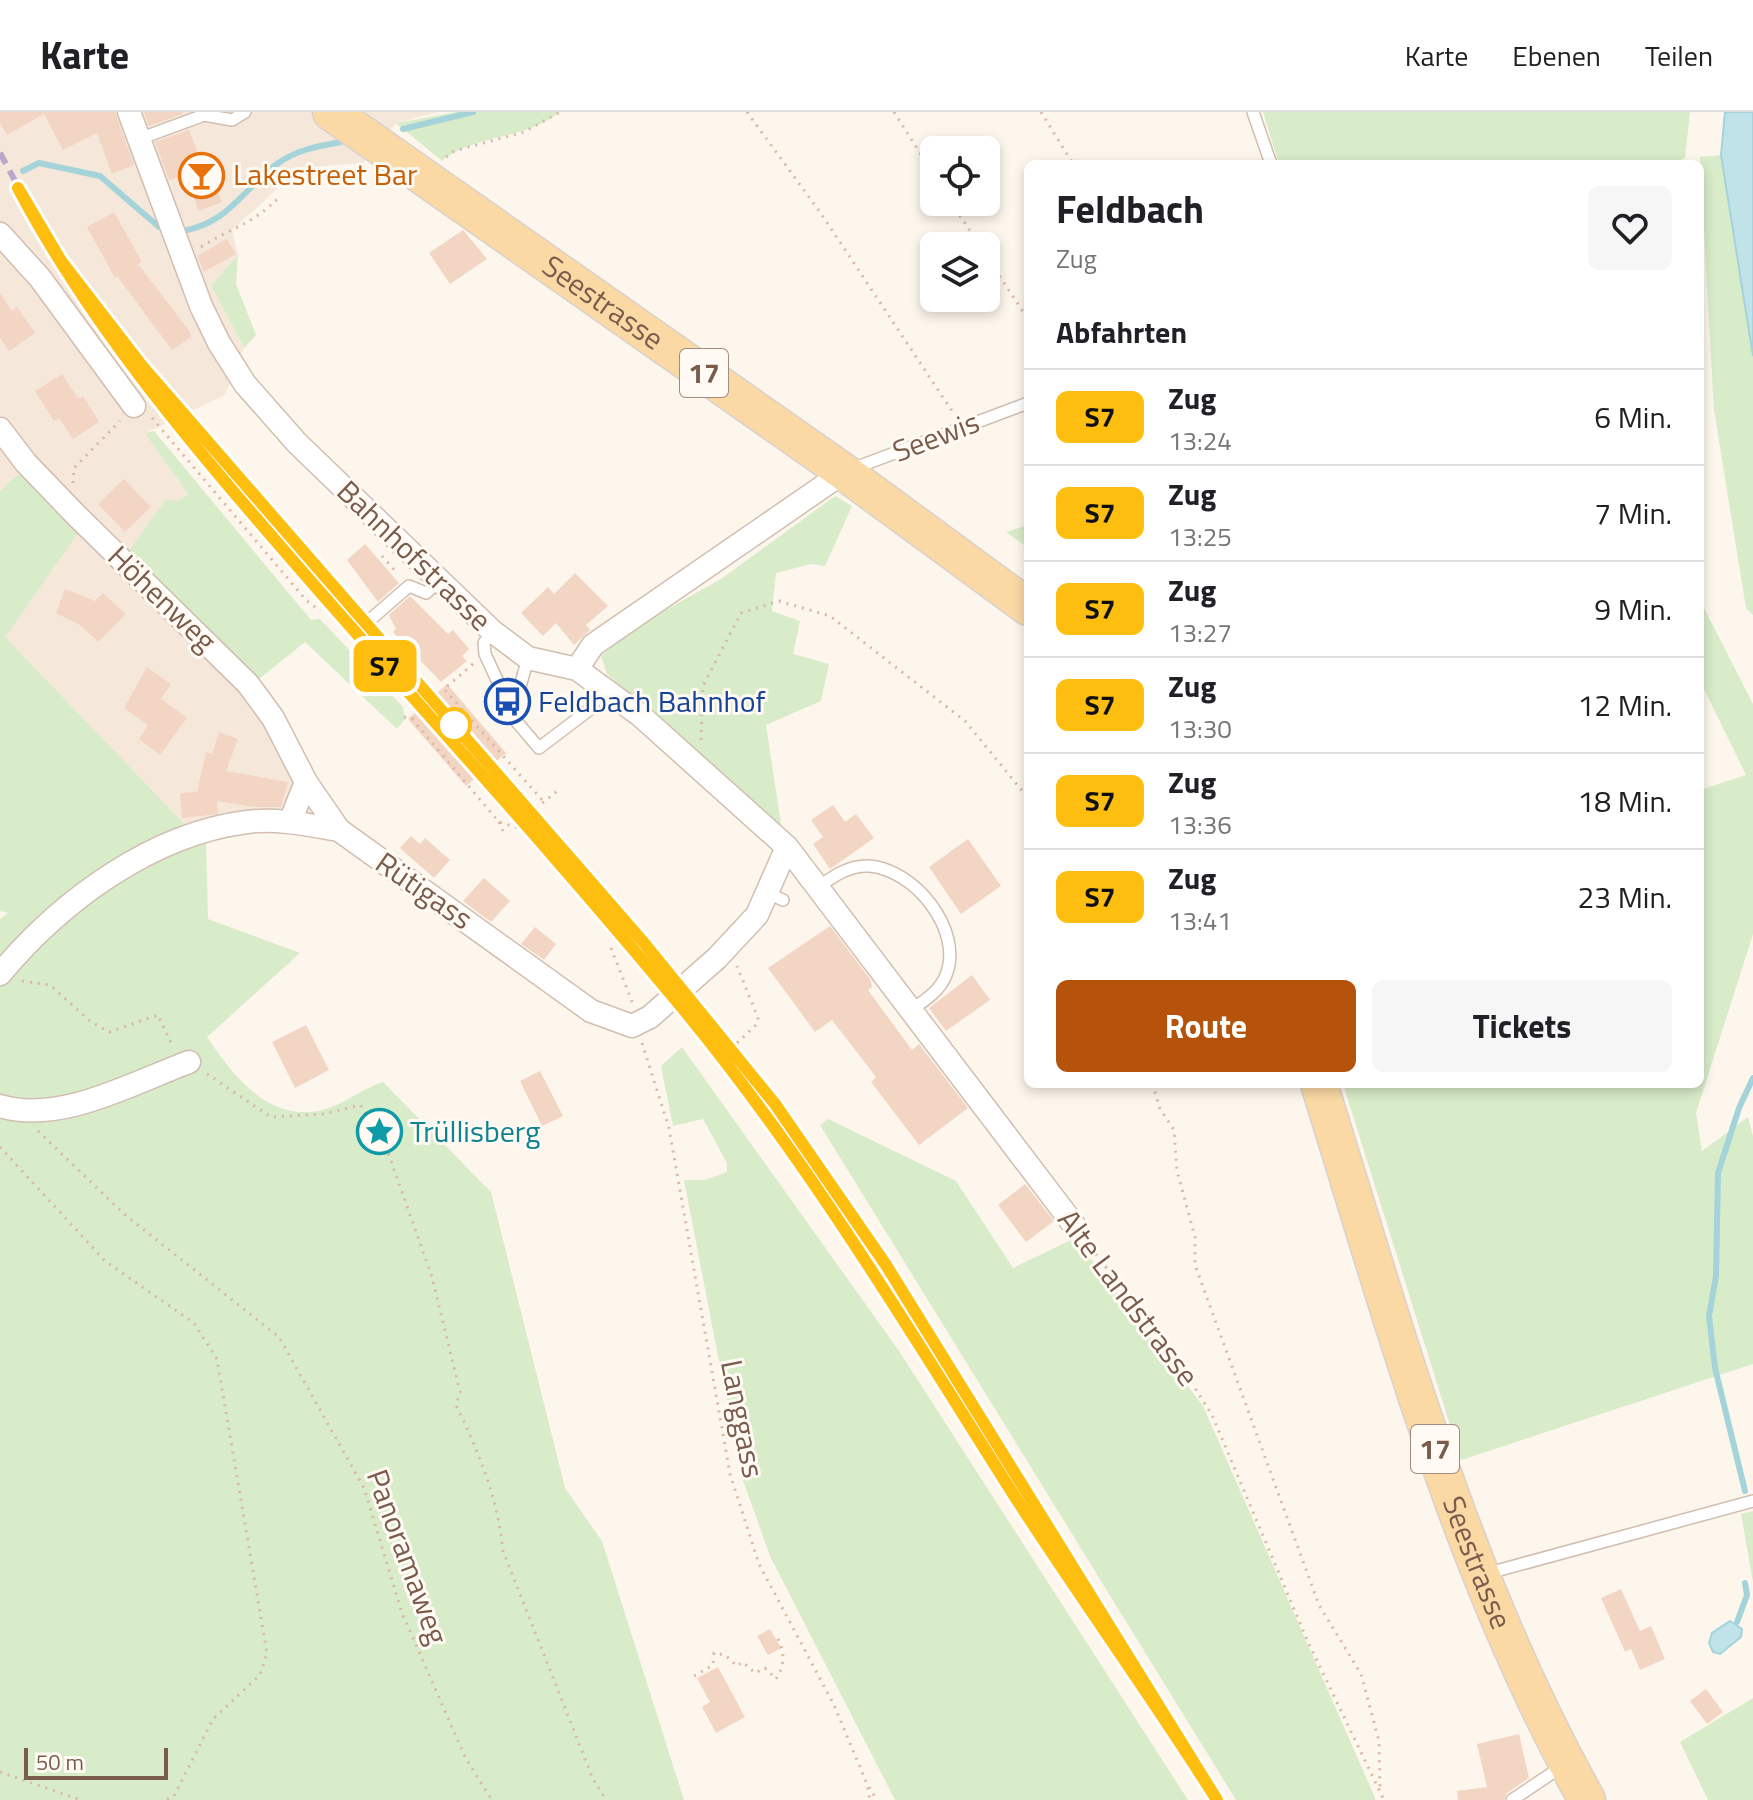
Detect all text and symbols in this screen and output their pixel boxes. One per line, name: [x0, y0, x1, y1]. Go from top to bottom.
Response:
text: Karte: [40, 26, 129, 84]
text: Karte: [1405, 34, 1468, 77]
text: Ebenen: [1512, 34, 1601, 77]
text: Teilen: [1645, 34, 1713, 77]
map controls: [920, 136, 1000, 312]
button: locate: [920, 136, 1000, 216]
bar icon: Lakestreet Bar: [178, 151, 226, 199]
place label: Lakestreet Bar: [233, 151, 417, 197]
text: Feldbach: [1056, 180, 1204, 238]
button: heart: [1588, 186, 1672, 270]
button: layers: [920, 232, 1000, 312]
text: Zug: [1056, 239, 1097, 278]
street label: Seestrasse: [533, 243, 674, 361]
text: Abfahrten: [1056, 309, 1187, 355]
road number: 17: [680, 349, 728, 397]
text: Zug: [1168, 375, 1216, 421]
text: 6 Min.: [1594, 394, 1672, 440]
text: S7: [1085, 395, 1115, 438]
street label: Seewis: [885, 399, 986, 474]
text: 13:24: [1168, 421, 1232, 460]
street label: Bahnhofstrasse: [327, 469, 503, 641]
text: Zug: [1168, 471, 1216, 517]
text: 7 Min.: [1594, 490, 1672, 536]
text: S7: [1085, 491, 1115, 534]
text: 13:25: [1168, 517, 1232, 556]
street label: Höhenweg: [98, 534, 228, 662]
text: Zug: [1168, 567, 1216, 613]
text: 9 Min.: [1594, 586, 1672, 632]
text: S7: [1085, 587, 1115, 630]
text: 13:27: [1168, 613, 1232, 652]
line badge: S7: [349, 640, 421, 692]
text: S7: [370, 644, 400, 687]
text: Zug: [1168, 663, 1216, 709]
bus stop icon: Feldbach Bahnhof: [483, 678, 531, 726]
place label: Feldbach Bahnhof: [538, 678, 765, 724]
text: 12 Min.: [1577, 682, 1672, 728]
text: S7: [1085, 683, 1115, 726]
unlabelled marker: [437, 708, 471, 742]
text: 13:30: [1168, 709, 1232, 748]
text: Zug: [1168, 759, 1216, 805]
text: 18 Min.: [1577, 778, 1672, 824]
text: S7: [1085, 779, 1115, 822]
text: 13:36: [1168, 805, 1232, 844]
street label: Rütigass: [366, 840, 483, 941]
text: Zug: [1168, 855, 1216, 901]
text: 23 Min.: [1577, 874, 1672, 920]
text: S7: [1085, 875, 1115, 918]
text: 13:41: [1168, 901, 1232, 940]
button: Route: [1056, 980, 1356, 1072]
button: Tickets: [1372, 980, 1672, 1072]
place icon: Trüllisberg: [355, 1108, 403, 1156]
place label: Trüllisberg: [410, 1108, 540, 1154]
street label: Alte Landstrasse: [1047, 1199, 1211, 1396]
street label: Langgass: [709, 1356, 777, 1482]
road number: 17: [1411, 1425, 1459, 1473]
street label: Panoramaweg: [355, 1463, 461, 1651]
street label: Seestrasse: [1431, 1489, 1525, 1636]
scale bar: [24, 1744, 168, 1780]
text: 50 m: [36, 1745, 84, 1779]

